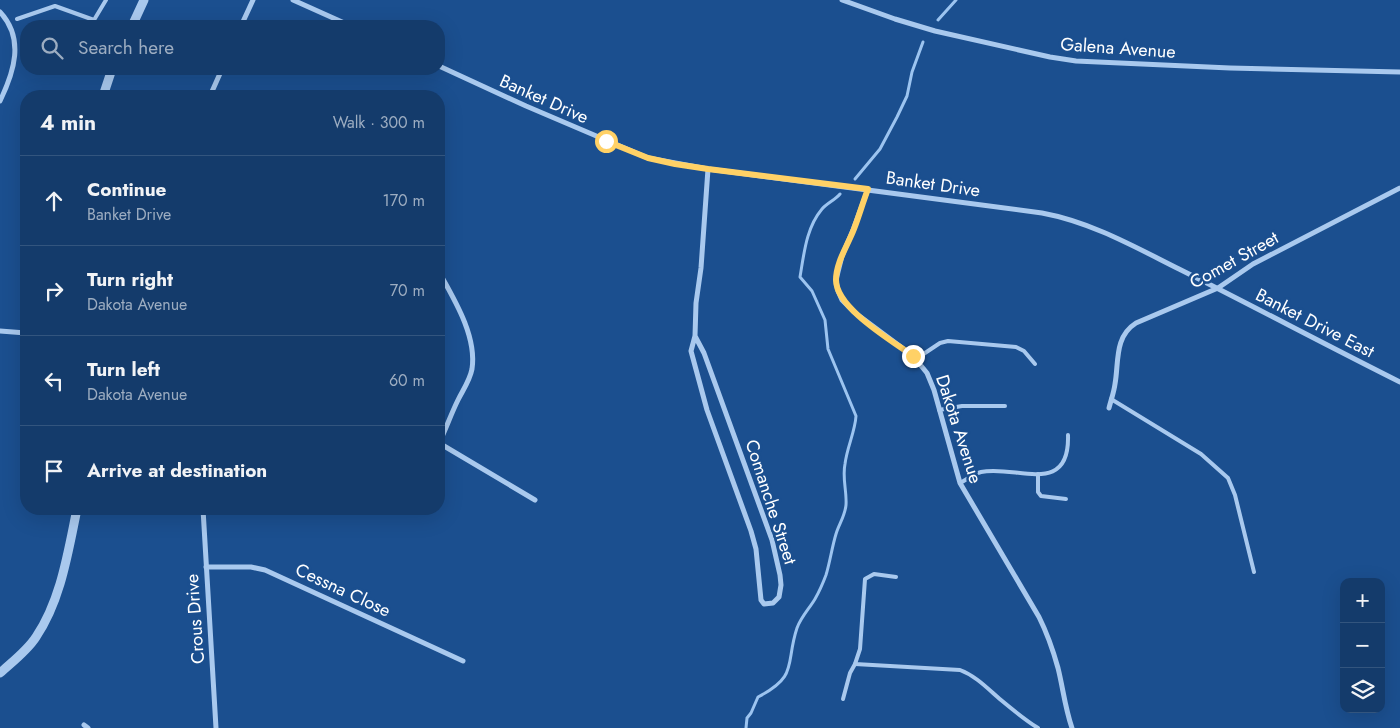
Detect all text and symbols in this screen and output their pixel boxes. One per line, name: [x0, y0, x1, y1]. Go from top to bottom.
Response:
search box: [20, 20, 445, 75]
street label: Galena Avenue: [1059, 31, 1177, 65]
icon: search: [38, 34, 66, 62]
text: Search here: [78, 34, 174, 61]
street label: Banket Drive: [495, 68, 593, 130]
text: 4 min: [40, 108, 96, 138]
text: Walk · 300 m: [333, 111, 425, 134]
route start: [595, 130, 618, 153]
street label: Banket Drive: [884, 165, 982, 203]
text: Continue: [87, 176, 166, 203]
icon: ahead: [40, 187, 68, 215]
text: 170 m: [383, 189, 425, 212]
text: Banket Drive: [87, 203, 171, 226]
street label: Comet Street: [1185, 225, 1284, 295]
text: Turn right: [87, 266, 173, 293]
icon: right: [40, 277, 68, 305]
text: 70 m: [390, 279, 425, 302]
street label: Banket Drive East: [1251, 282, 1380, 364]
text: Dakota Avenue: [87, 293, 187, 316]
route end: [902, 345, 925, 368]
text: Turn left: [87, 356, 160, 383]
icon: left: [40, 367, 68, 395]
text: 60 m: [389, 369, 425, 392]
street label: Dakota Avenue: [929, 371, 989, 487]
text: Dakota Avenue: [87, 383, 187, 406]
street label: Comanche Street: [739, 436, 804, 568]
icon: arrive: [40, 457, 68, 485]
text: Arrive at destination: [87, 457, 267, 484]
street label: Cessna Close: [291, 557, 395, 623]
street label: Crous Drive: [179, 573, 211, 665]
map controls: [1340, 578, 1385, 713]
button: +: [1340, 578, 1385, 623]
button: −: [1340, 623, 1385, 668]
button: layers: [1340, 668, 1385, 713]

